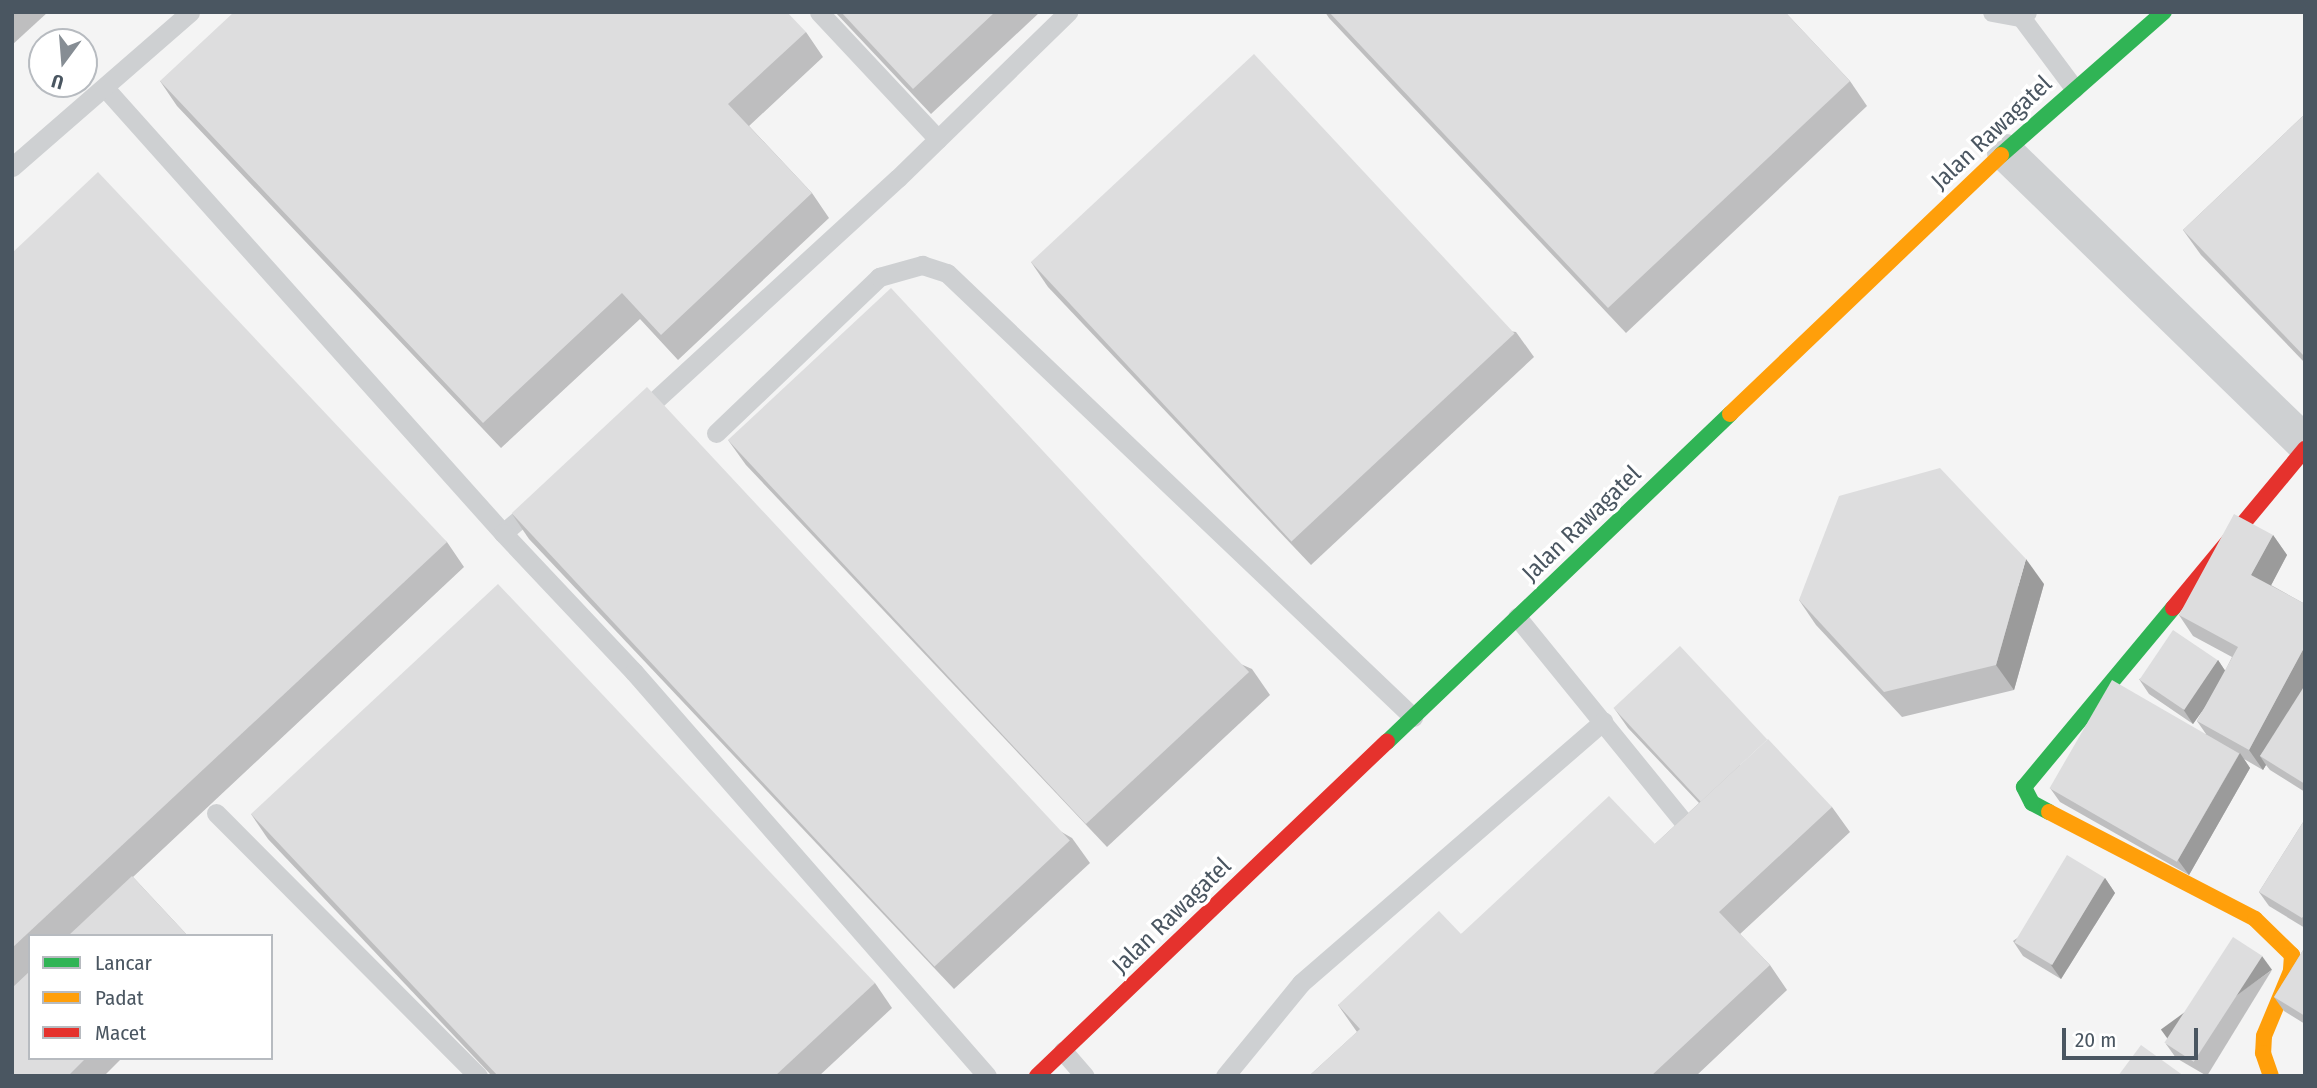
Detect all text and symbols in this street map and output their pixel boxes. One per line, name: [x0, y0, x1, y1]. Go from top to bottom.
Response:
north arrow: [28, 28, 98, 98]
text: U: [49, 69, 66, 94]
street label: Jalan Rawagatel: [1926, 70, 2058, 196]
street label: Jalan Rawagatel: [1517, 460, 1647, 588]
street label: Jalan Rawagatel: [1107, 852, 1237, 980]
legend: [28, 934, 273, 1060]
text: Lancar: [95, 950, 152, 976]
text: Padat: [95, 985, 144, 1011]
scale bar: [2065, 1014, 2202, 1058]
text: Macet: [95, 1020, 146, 1046]
text: 20 m: [2075, 1027, 2116, 1053]

